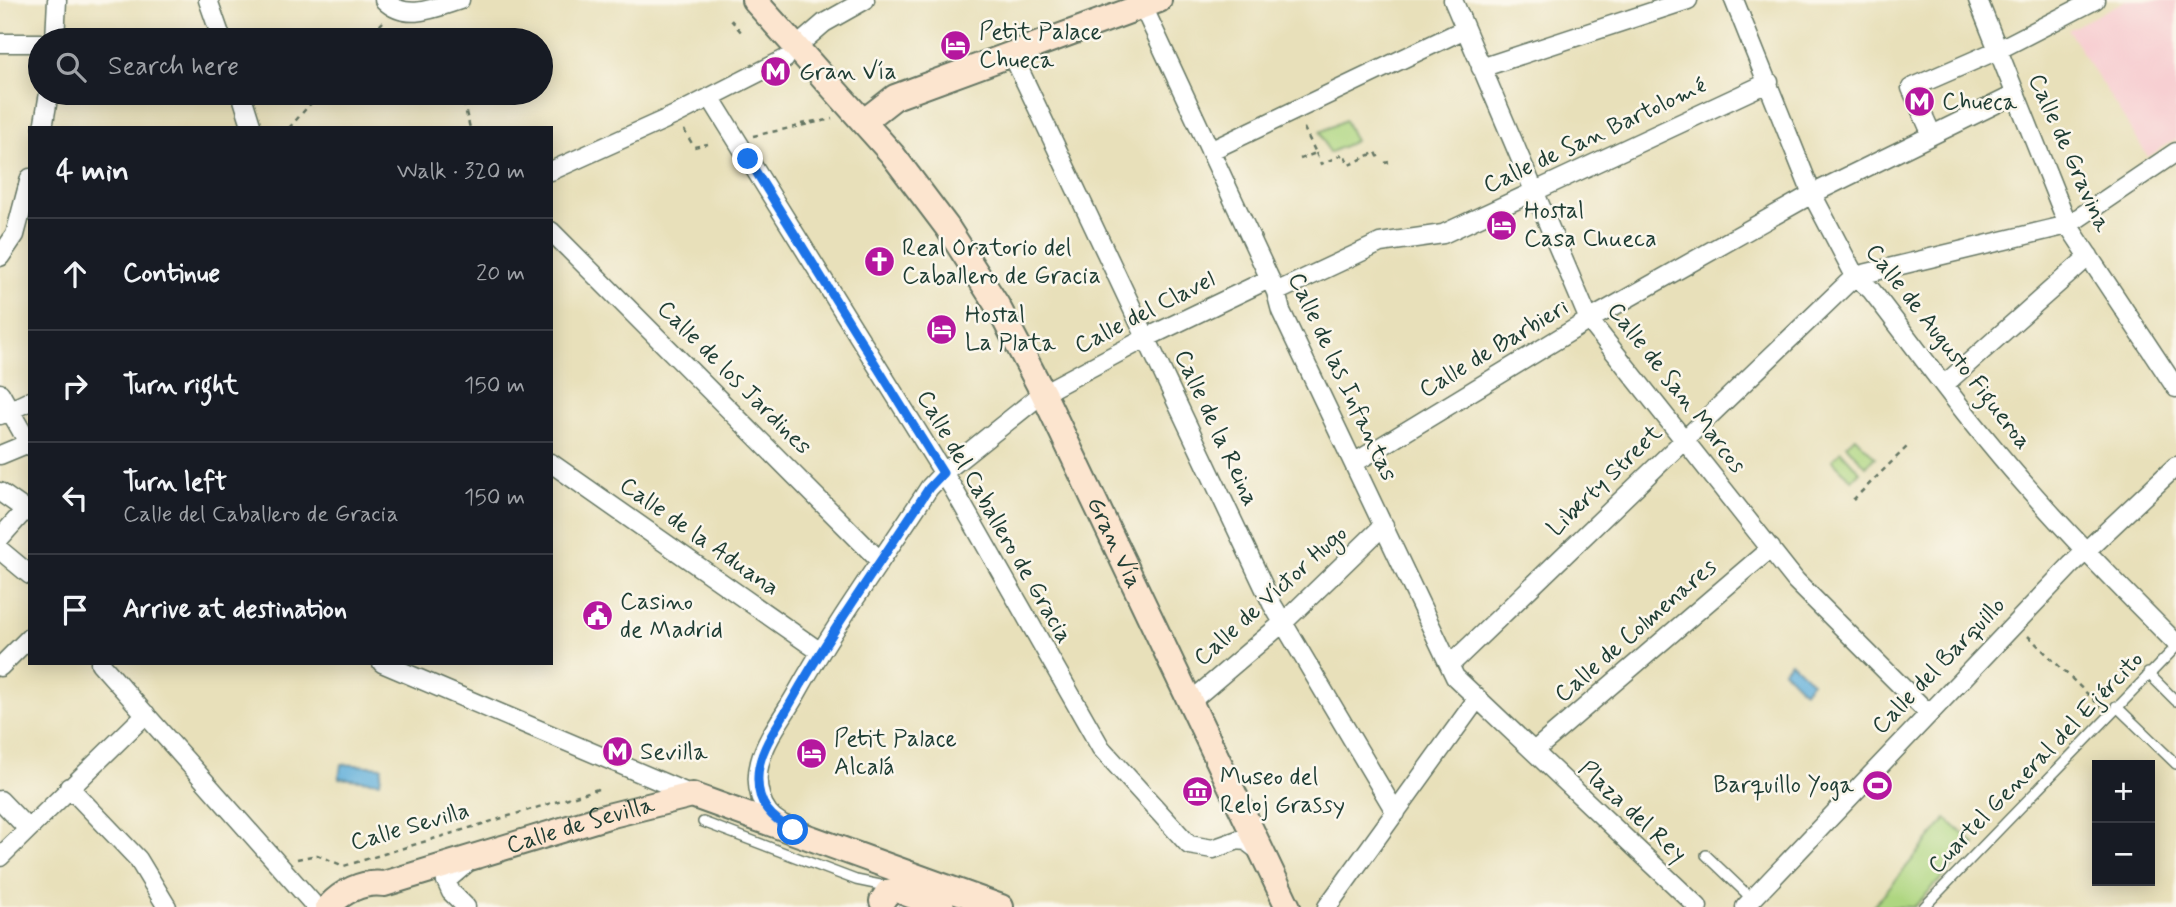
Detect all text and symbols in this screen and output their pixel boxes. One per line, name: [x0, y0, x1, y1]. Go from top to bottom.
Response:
place label: Petit Palace Chueca: [979, 17, 1102, 76]
search box: [28, 28, 553, 105]
hotel icon: Petit Palace Chueca: [939, 29, 973, 63]
icon: search: [52, 48, 90, 86]
text: Search here: [108, 50, 239, 84]
metro station icon: Gran Vía: [759, 55, 793, 89]
place label: Gran Vía: [799, 57, 897, 88]
street label: Calle de Gravina: [2020, 69, 2118, 238]
street label: Calle de San Bartolomé: [1478, 71, 1712, 201]
metro station icon: Chueca: [1902, 85, 1936, 119]
place label: Chueca: [1942, 87, 2018, 118]
route end: [732, 143, 763, 174]
text: 4 min: [56, 152, 129, 191]
text: Walk · 320 m: [397, 157, 525, 187]
place label: Hostal Casa Chueca: [1524, 196, 1657, 255]
hotel icon: Hostal Casa Chueca: [1484, 208, 1518, 242]
place label: Real Oratorio del Caballero de Gracia: [902, 233, 1101, 292]
street label: Calle de Augusto Figueroa: [1856, 238, 2038, 458]
church icon: Real Oratorio del Caballero de Gracia: [862, 245, 896, 279]
icon: ahead: [56, 255, 94, 293]
text: Continue: [123, 257, 220, 291]
text: 20 m: [476, 259, 525, 289]
street label: Calle del Clavel: [1069, 264, 1221, 362]
street label: Calle de las Infantas: [1280, 268, 1404, 486]
street label: Calle de Barbieri: [1414, 292, 1574, 406]
street label: Calle de los Jardines: [650, 294, 818, 462]
street label: Calle de San Marcos: [1600, 296, 1753, 480]
place label: Hostal La Plata: [965, 300, 1057, 359]
hotel icon: Hostal La Plata: [925, 312, 959, 346]
street label: Calle de la Reina: [1166, 345, 1266, 511]
icon: right: [56, 367, 94, 405]
text: Turn right: [123, 369, 239, 403]
text: 150 m: [464, 371, 525, 401]
street label: Calle del Caballero de Gracia: [909, 385, 1079, 649]
street label: Liberty Street: [1541, 418, 1669, 544]
text: Turn left: [123, 466, 227, 500]
street label: Calle de la Aduana: [613, 470, 785, 604]
icon: left: [56, 479, 94, 517]
text: 150 m: [464, 483, 525, 513]
street label: Gran Vía: [1079, 492, 1149, 594]
text: Calle del Caballero de Gracia: [123, 500, 399, 530]
street label: Calle de Víctor Hugo: [1188, 519, 1356, 675]
street label: Calle de Colmenares: [1548, 552, 1724, 710]
place label: Casino de Madrid: [620, 587, 723, 646]
icon: arrive: [56, 591, 94, 629]
street label: Calle del Barquillo: [1865, 591, 2013, 741]
text: Arrive at destination: [123, 593, 347, 627]
public building icon: Casino de Madrid: [580, 599, 614, 633]
street label: Cuartel General del Ejército: [1921, 645, 2151, 881]
place label: Petit Palace Alcalá: [834, 724, 957, 783]
metro station icon: Sevilla: [600, 735, 634, 769]
hotel icon: Petit Palace Alcalá: [794, 736, 828, 770]
place label: Sevilla: [640, 737, 708, 768]
street label: Plaza del Rey: [1571, 754, 1693, 870]
map controls: [2092, 760, 2155, 886]
button: +: [2092, 760, 2155, 823]
place label: Museo del Reloj Grassy: [1220, 762, 1345, 821]
sports icon: Barquillo Yoga: [1860, 768, 1894, 802]
place label: Barquillo Yoga: [1713, 770, 1855, 801]
museum icon: Museo del Reloj Grassy: [1180, 774, 1214, 808]
street label: Calle de Sevilla: [503, 789, 658, 861]
street label: Calle Sevilla: [347, 795, 473, 859]
route start: [777, 814, 808, 845]
button: −: [2092, 823, 2155, 886]

